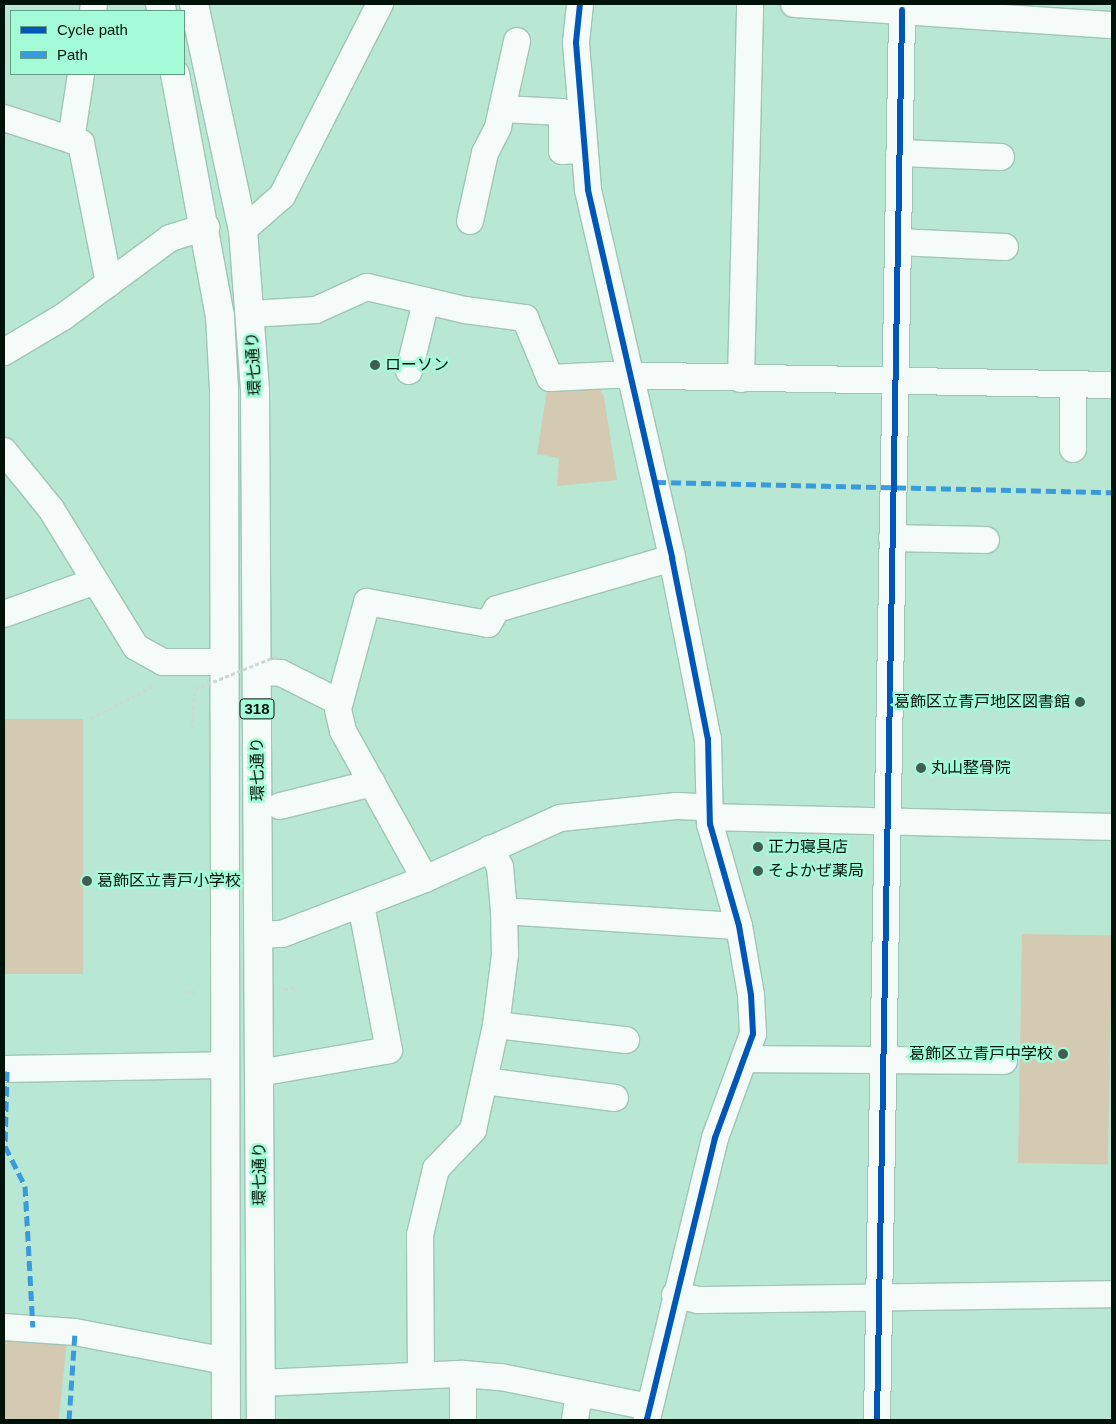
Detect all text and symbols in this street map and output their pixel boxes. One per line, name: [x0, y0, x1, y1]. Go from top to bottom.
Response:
legend: [10, 10, 185, 75]
text: Cycle path: [57, 21, 128, 38]
text: Path: [57, 46, 88, 63]
street label: 環七通り: [243, 332, 265, 396]
place label: ローソン: [385, 355, 449, 375]
marker: ローソン: [369, 359, 381, 371]
place label: 葛飾区立青戸地区図書館: [894, 692, 1070, 712]
road number: 318: [238, 696, 276, 722]
marker: 葛飾区立青戸地区図書館: [1074, 696, 1086, 708]
street label: 環七通り: [248, 737, 268, 801]
place label: 丸山整骨院: [931, 758, 1011, 778]
marker: 丸山整骨院: [915, 762, 927, 774]
place label: 正力寝具店: [768, 837, 848, 857]
marker: 正力寝具店: [752, 841, 764, 853]
place label: そよかぜ薬局: [768, 861, 864, 881]
marker: そよかぜ薬局: [752, 865, 764, 877]
place label: 葛飾区立青戸小学校: [97, 871, 241, 891]
marker: 葛飾区立青戸小学校: [81, 875, 93, 887]
place label: 葛飾区立青戸中学校: [909, 1044, 1053, 1064]
marker: 葛飾区立青戸中学校: [1057, 1048, 1069, 1060]
street label: 環七通り: [250, 1142, 270, 1206]

